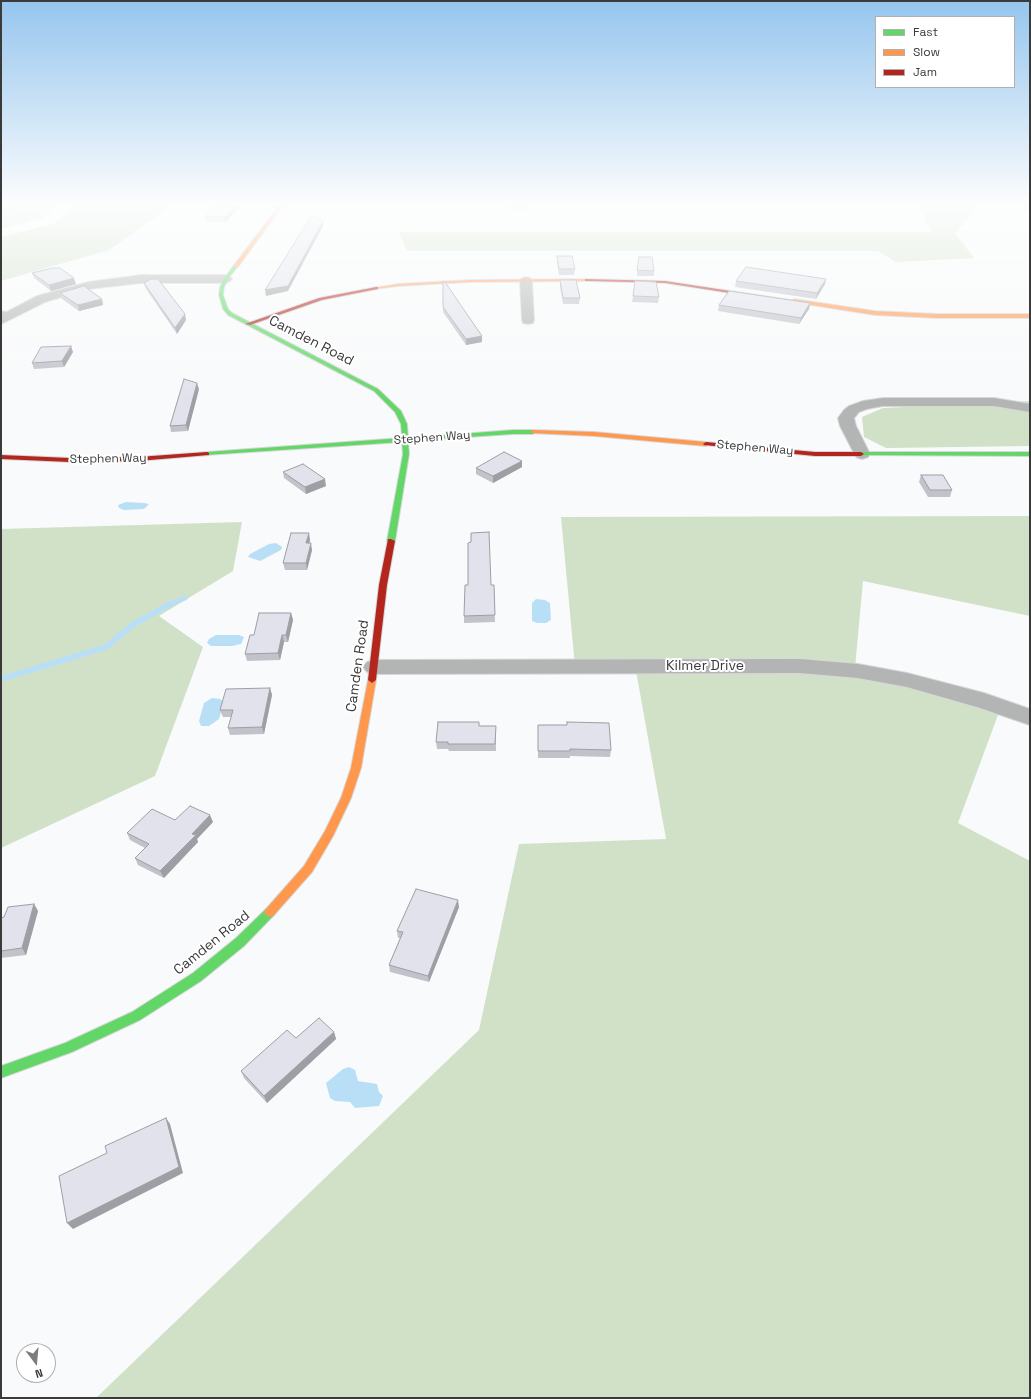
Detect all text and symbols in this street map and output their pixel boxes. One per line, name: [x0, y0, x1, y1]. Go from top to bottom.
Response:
legend: [875, 16, 1015, 88]
text: Fast: [913, 24, 938, 40]
text: Slow: [913, 44, 940, 60]
text: Jam: [913, 64, 937, 80]
street label: Camden Road: [266, 312, 356, 370]
street label: Stephen Way: [393, 428, 471, 448]
street label: Stephen Way: [716, 437, 794, 459]
street label: Stephen Way: [69, 451, 147, 467]
street label: Camden Road: [343, 619, 373, 713]
street label: Kilmer Drive: [666, 658, 744, 674]
street label: Camden Road: [171, 907, 253, 979]
north arrow: [16, 1343, 56, 1383]
text: N: [34, 1366, 45, 1381]

